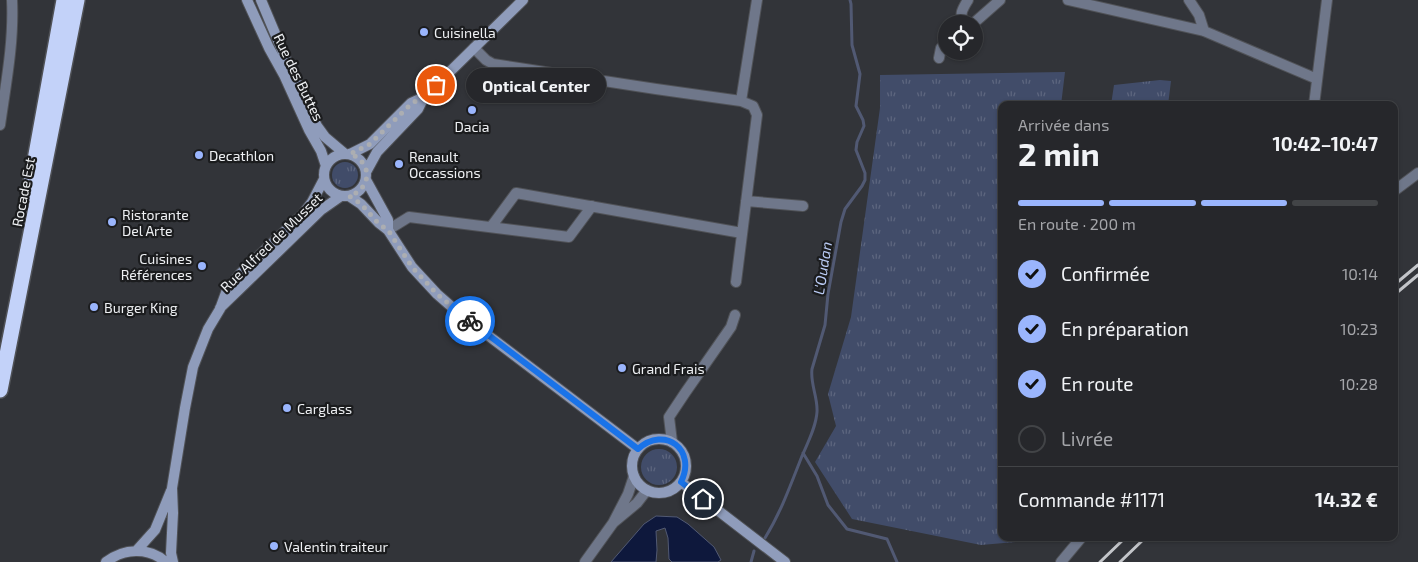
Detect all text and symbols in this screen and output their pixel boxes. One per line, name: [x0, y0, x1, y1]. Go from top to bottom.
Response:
map controls: [938, 15, 983, 60]
button: locate: [938, 15, 983, 60]
place label: Cuisinella: [434, 24, 496, 41]
marker: Cuisinella: [418, 26, 430, 38]
street label: Rue des Buttes: [271, 31, 327, 123]
pin: [415, 64, 457, 106]
callout: Optical Center: [466, 68, 606, 102]
icon: bag: [422, 71, 450, 99]
text: Optical Center: [482, 76, 590, 95]
marker: Dacia: [466, 104, 478, 116]
text: Arrivée dans: [1018, 115, 1109, 134]
place label: Dacia: [455, 118, 490, 135]
text: 10:42–10:47: [1273, 132, 1378, 155]
text: 2 min: [1018, 134, 1100, 172]
place label: Decathlon: [209, 147, 274, 164]
place label: Renault Occassions: [409, 148, 481, 181]
marker: Decathlon: [193, 149, 205, 161]
street label: Rocade Est: [8, 156, 38, 228]
marker: Renault Occassions: [393, 158, 405, 170]
street label: Rue Alfred de Musset: [216, 189, 326, 295]
place label: Ristorante Del Arte: [122, 206, 189, 239]
text: En route · 200 m: [1018, 214, 1136, 233]
marker: Ristorante Del Arte: [106, 216, 118, 228]
water label: L'Oudan: [809, 240, 835, 296]
place label: Cuisines Références: [121, 250, 192, 283]
marker: Cuisines Références: [196, 260, 208, 272]
icon: check: [1018, 260, 1046, 288]
text: Confirmée: [1061, 262, 1150, 285]
text: 10:14: [1342, 264, 1378, 283]
courier: [445, 296, 495, 346]
place label: Burger King: [104, 299, 178, 316]
marker: Burger King: [88, 301, 100, 313]
icon: bike: [456, 307, 484, 335]
icon: check: [1018, 315, 1046, 343]
text: En préparation: [1061, 317, 1189, 340]
text: 10:23: [1340, 319, 1378, 338]
place label: Grand Frais: [632, 360, 705, 377]
marker: Grand Frais: [616, 362, 628, 374]
icon: check: [1018, 370, 1046, 398]
text: En route: [1061, 372, 1133, 395]
text: 10:28: [1340, 374, 1378, 393]
place label: Carglass: [297, 400, 352, 417]
marker: Carglass: [281, 402, 293, 414]
text: Livrée: [1061, 427, 1113, 450]
pin: [682, 478, 724, 520]
icon: home: [689, 485, 717, 513]
text: Commande #1171: [1018, 488, 1165, 511]
text: 14.32 €: [1315, 488, 1378, 511]
place label: Valentin traiteur: [284, 538, 388, 555]
marker: Valentin traiteur: [268, 540, 280, 552]

